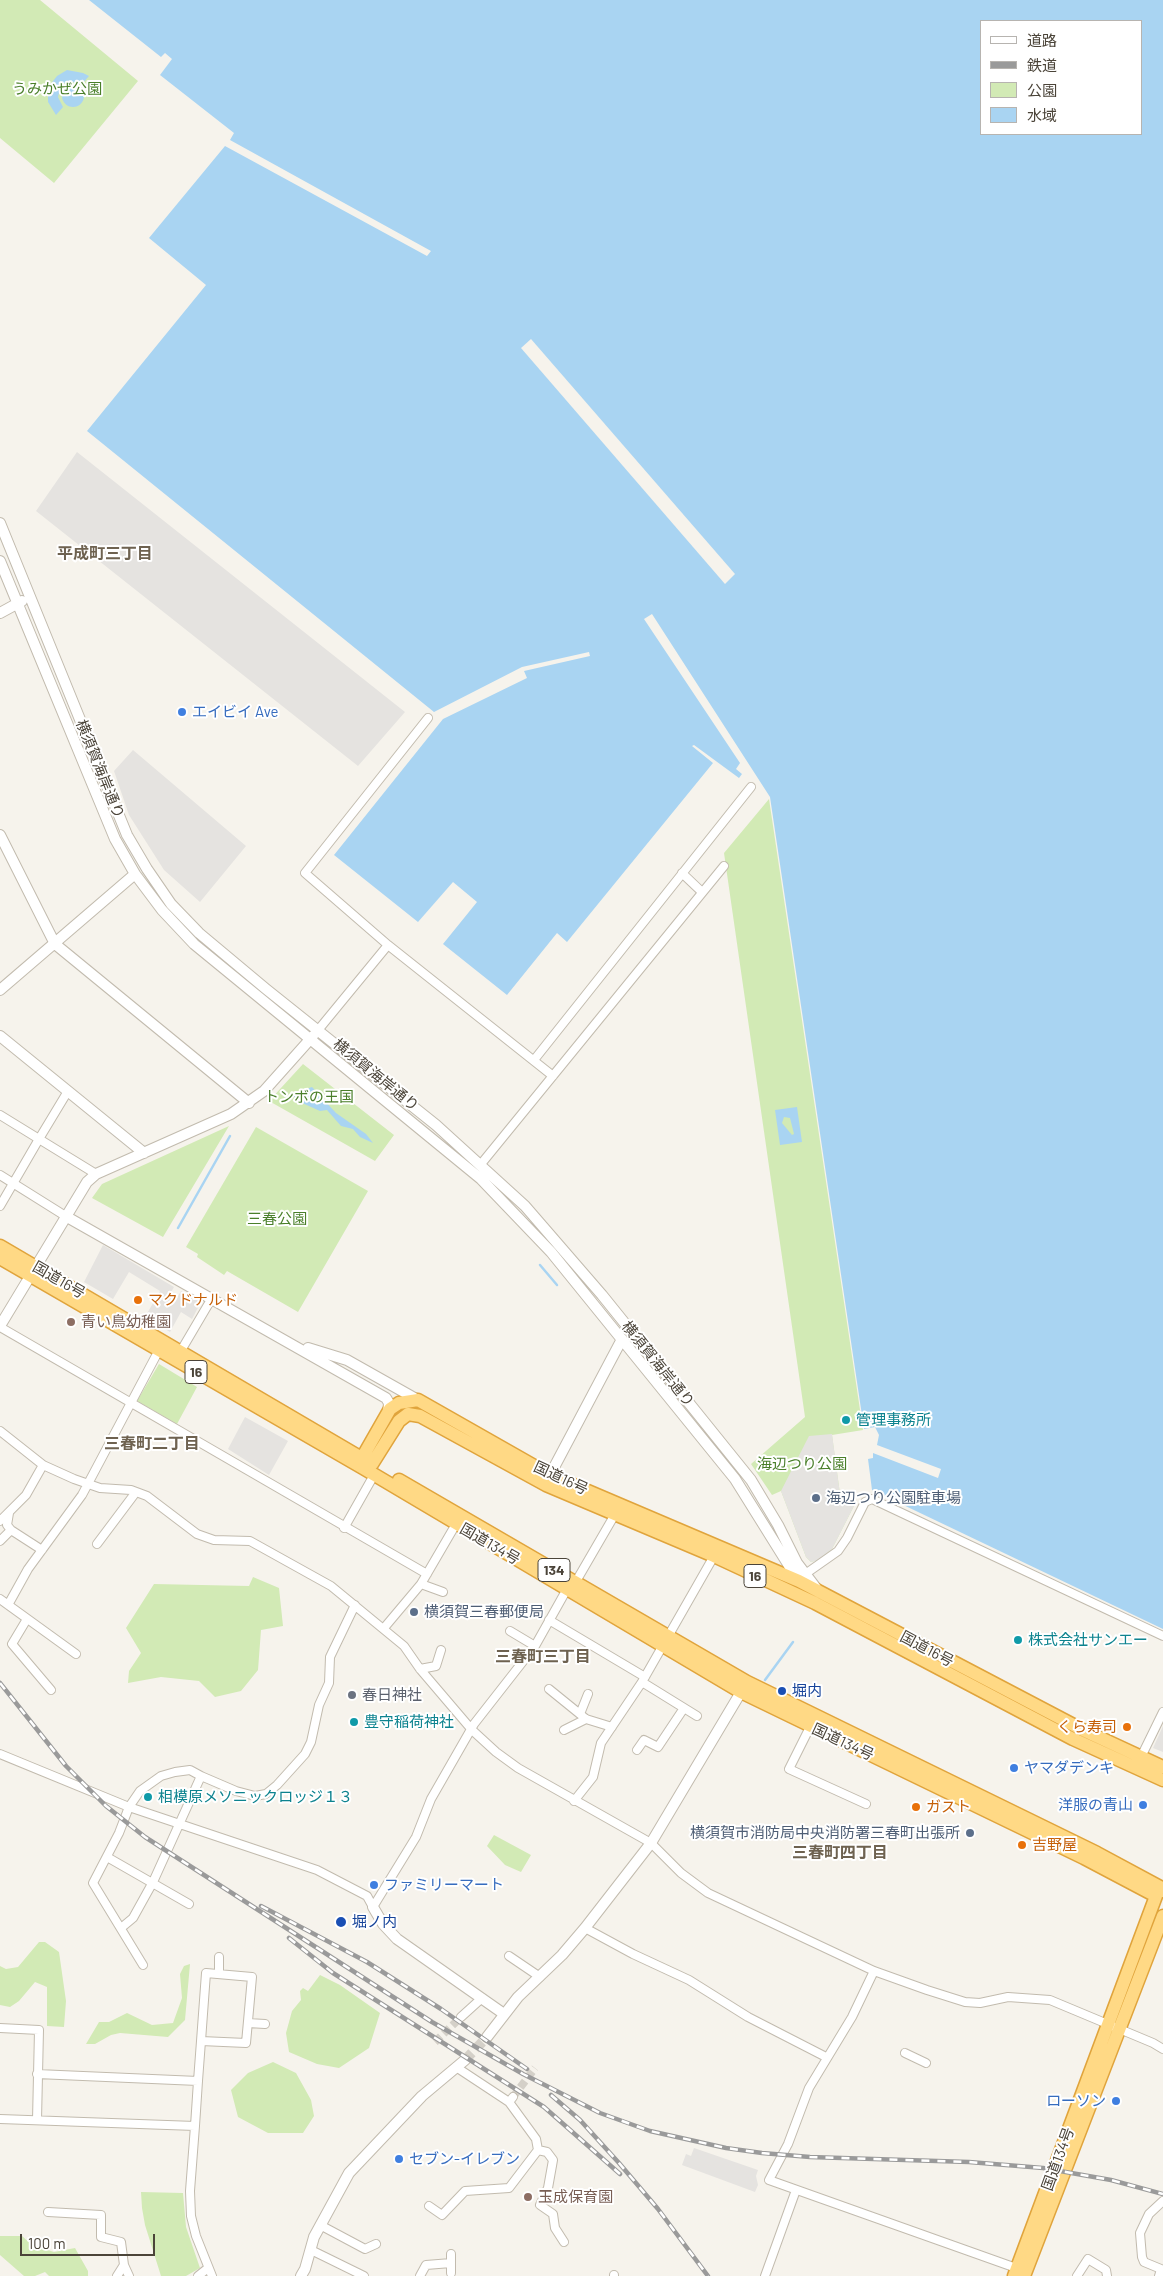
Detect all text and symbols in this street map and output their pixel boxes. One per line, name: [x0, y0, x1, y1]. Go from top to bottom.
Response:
legend: [980, 20, 1143, 135]
text: 道路: [1027, 31, 1057, 49]
text: 鉄道: [1027, 56, 1057, 74]
park label: うみかぜ公園: [12, 80, 102, 98]
text: 公園: [1027, 81, 1057, 99]
text: 水域: [1027, 106, 1057, 124]
district label: 平成町三丁目: [57, 544, 153, 564]
place label: エイビイ Ave: [192, 703, 279, 721]
marker: エイビイ Ave: [176, 706, 188, 718]
street label: 横須賀海岸通り: [72, 717, 128, 821]
street label: 横須賀海岸通り: [330, 1035, 422, 1115]
park label: トンボの王国: [264, 1088, 354, 1106]
park label: 三春公園: [247, 1210, 307, 1228]
street label: 国道16号: [29, 1258, 89, 1302]
place label: マクドナルド: [148, 1291, 238, 1309]
marker: マクドナルド: [132, 1294, 144, 1306]
place label: 青い鳥幼稚園: [81, 1313, 171, 1331]
marker: 青い鳥幼稚園: [65, 1316, 77, 1328]
street label: 横須賀海岸通り: [618, 1318, 698, 1410]
road number: 16: [185, 1360, 207, 1384]
place label: 管理事務所: [856, 1411, 931, 1429]
marker: 管理事務所: [840, 1414, 852, 1426]
district label: 三春町二丁目: [104, 1434, 200, 1454]
park label: 海辺つり公園: [757, 1455, 847, 1473]
street label: 国道16号: [531, 1458, 591, 1498]
place label: 海辺つり公園駐車場: [826, 1489, 961, 1507]
marker: 海辺つり公園駐車場: [810, 1492, 822, 1504]
street label: 国道134号: [457, 1520, 523, 1568]
road number: 134: [538, 1558, 570, 1582]
road number: 16: [744, 1564, 766, 1588]
place label: 横須賀三春郵便局: [424, 1603, 544, 1621]
marker: 横須賀三春郵便局: [408, 1606, 420, 1618]
street label: 国道16号: [897, 1627, 957, 1671]
place label: 株式会社サンエー: [1028, 1631, 1148, 1649]
marker: 株式会社サンエー: [1012, 1634, 1024, 1646]
district label: 三春町三丁目: [495, 1647, 591, 1667]
place label: 堀内: [792, 1682, 822, 1700]
marker: 堀内: [776, 1685, 788, 1697]
place label: 春日神社: [362, 1686, 422, 1704]
marker: 春日神社: [346, 1689, 358, 1701]
place label: 豊守稲荷神社: [364, 1713, 454, 1731]
marker: 豊守稲荷神社: [348, 1716, 360, 1728]
place label: くら寿司: [1057, 1718, 1117, 1736]
street label: 国道134号: [809, 1720, 877, 1764]
marker: くら寿司: [1121, 1721, 1133, 1733]
place label: ヤマダデンキ: [1024, 1759, 1114, 1777]
marker: ヤマダデンキ: [1008, 1762, 1020, 1774]
place label: 相模原メソニックロッジ１３: [158, 1788, 353, 1806]
marker: 相模原メソニックロッジ１３: [142, 1791, 154, 1803]
place label: 洋服の青山: [1058, 1796, 1133, 1814]
place label: ガスト: [926, 1798, 971, 1816]
marker: 洋服の青山: [1137, 1799, 1149, 1811]
marker: ガスト: [910, 1801, 922, 1813]
place label: 横須賀市消防局中央消防署三春町出張所: [690, 1824, 960, 1842]
marker: 横須賀市消防局中央消防署三春町出張所: [964, 1827, 976, 1839]
place label: 吉野屋: [1032, 1836, 1077, 1854]
marker: 吉野屋: [1016, 1839, 1028, 1851]
district label: 三春町四丁目: [792, 1843, 888, 1863]
place label: ファミリーマート: [384, 1876, 504, 1894]
marker: ファミリーマート: [368, 1879, 380, 1891]
place label: 堀ノ内: [352, 1913, 397, 1931]
marker: 堀ノ内: [334, 1915, 348, 1929]
place label: ローソン: [1046, 2092, 1106, 2110]
marker: ローソン: [1110, 2095, 1122, 2107]
street label: 国道134号: [1038, 2125, 1078, 2193]
place label: セブン-イレブン: [409, 2150, 520, 2168]
marker: セブン-イレブン: [393, 2153, 405, 2165]
place label: 玉成保育園: [538, 2188, 613, 2206]
marker: 玉成保育園: [522, 2191, 534, 2203]
scale bar: [22, 2224, 158, 2256]
text: 100 m: [28, 2234, 66, 2252]

